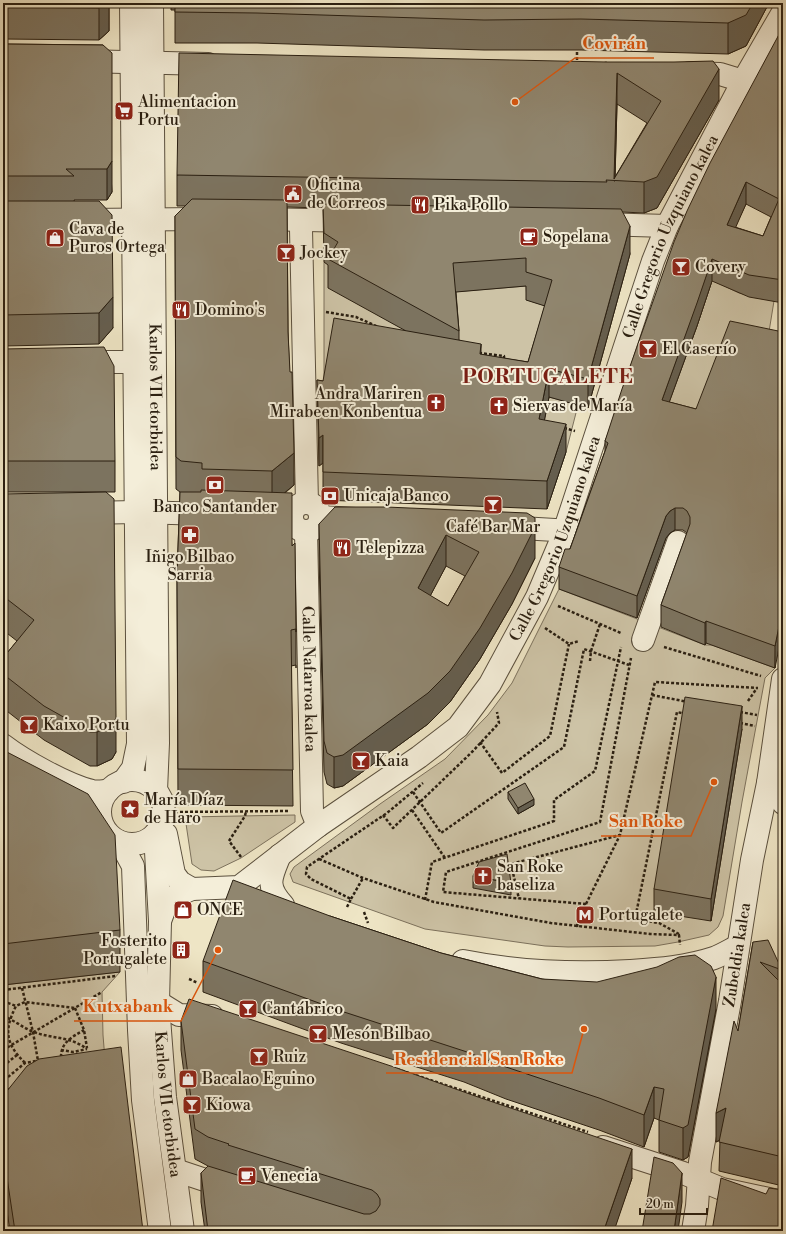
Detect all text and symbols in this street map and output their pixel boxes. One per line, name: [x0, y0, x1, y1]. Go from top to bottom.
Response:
callout: Covirán: [575, 29, 654, 58]
text: Covirán: [582, 33, 646, 55]
place label: Alimentacion Portu: [137, 92, 237, 130]
supermarket icon: Alimentacion Portu: [113, 100, 135, 122]
street label: Calle Gregorio Uzquiano kalea: [618, 131, 723, 341]
place label: Oficina de Correos: [307, 175, 386, 213]
public building icon: Oficina de Correos: [282, 183, 304, 205]
restaurant icon: Pika Pollo: [409, 194, 431, 216]
place label: Pika Pollo: [434, 195, 508, 215]
place label: Cava de Puros Ortega: [69, 219, 166, 257]
cafe icon: Sopelana: [518, 226, 540, 248]
shop icon: Cava de Puros Ortega: [44, 227, 66, 249]
place label: Sopelana: [543, 227, 610, 247]
bar icon: Jockey: [275, 242, 297, 264]
place label: Jockey: [299, 243, 348, 263]
bar icon: Covery: [670, 256, 692, 278]
place label: Covery: [695, 257, 746, 277]
restaurant icon: Domino's: [170, 299, 192, 321]
place label: Domino's: [195, 300, 265, 320]
street label: Karlos VII etorbidea: [145, 323, 166, 472]
bar icon: El Caserío: [637, 338, 659, 360]
place label: El Caserío: [662, 339, 737, 359]
district label: PORTUGALETE: [462, 365, 634, 390]
place label: Andra Mariren Mirabeen Konbentua: [270, 384, 423, 422]
church icon: Andra Mariren Mirabeen Konbentua: [425, 392, 447, 414]
church icon: Siervas de María: [488, 395, 510, 417]
place label: Siervas de María: [513, 396, 634, 416]
street label: Calle Gregorio Uzquiano kalea: [505, 432, 605, 645]
bank icon: Banco Santander: [204, 474, 226, 496]
bank icon: Unicaja Banco: [319, 485, 341, 507]
place label: Unicaja Banco: [344, 486, 449, 506]
bar icon: Café Bar Mar: [482, 494, 504, 516]
place label: Banco Santander: [152, 497, 277, 517]
place label: Café Bar Mar: [446, 517, 540, 537]
pharmacy icon: Iñigo Bilbao Sarria: [179, 524, 201, 546]
restaurant icon: Telepizza: [331, 537, 353, 559]
place label: Telepizza: [356, 538, 426, 558]
place label: Iñigo Bilbao Sarria: [146, 547, 234, 585]
street label: Calle Nafarroa kalea: [298, 606, 321, 753]
bar icon: Kaixo Portu: [18, 714, 40, 736]
place label: Kaixo Portu: [43, 715, 130, 735]
bar icon: Kaia: [350, 750, 372, 772]
place label: Kaia: [375, 751, 410, 771]
place label: María Díaz de Haro: [144, 790, 224, 828]
place icon: María Díaz de Haro: [119, 798, 141, 820]
callout: San Roke: [601, 807, 691, 836]
text: San Roke: [609, 811, 683, 833]
place label: San Roke baseliza: [497, 857, 563, 895]
church icon: San Roke baseliza: [472, 865, 494, 887]
shop icon: ONCE: [172, 899, 194, 921]
place label: ONCE: [197, 900, 243, 920]
street label: Zubeldia kalea: [719, 900, 755, 1009]
metro station icon: Portugalete: [574, 904, 596, 926]
place label: Portugalete: [599, 905, 683, 925]
place label: Fosterito Portugalete: [83, 931, 167, 969]
building icon: Fosterito Portugalete: [170, 939, 192, 961]
callout: Kutxabank: [74, 992, 181, 1021]
text: Kutxabank: [83, 996, 174, 1018]
bar icon: Cantábrico: [237, 998, 259, 1020]
place label: Cantábrico: [262, 999, 343, 1019]
bar icon: Mesón Bilbao: [307, 1023, 329, 1045]
place label: Mesón Bilbao: [332, 1024, 431, 1044]
street label: Karlos VII etorbidea: [150, 1030, 186, 1180]
callout: Residencial San Roke: [386, 1044, 572, 1073]
bar icon: Ruiz: [248, 1046, 270, 1068]
place label: Ruiz: [273, 1047, 306, 1067]
text: Residencial San Roke: [394, 1049, 564, 1071]
shop icon: Bacalao Eguino: [177, 1068, 199, 1090]
place label: Bacalao Eguino: [201, 1069, 315, 1089]
bar icon: Kiowa: [181, 1094, 203, 1116]
place label: Kiowa: [206, 1095, 252, 1115]
cafe icon: Venecia: [236, 1165, 258, 1187]
place label: Venecia: [260, 1166, 319, 1186]
scale bar: [640, 1190, 707, 1216]
text: 20 m: [646, 1197, 674, 1212]

